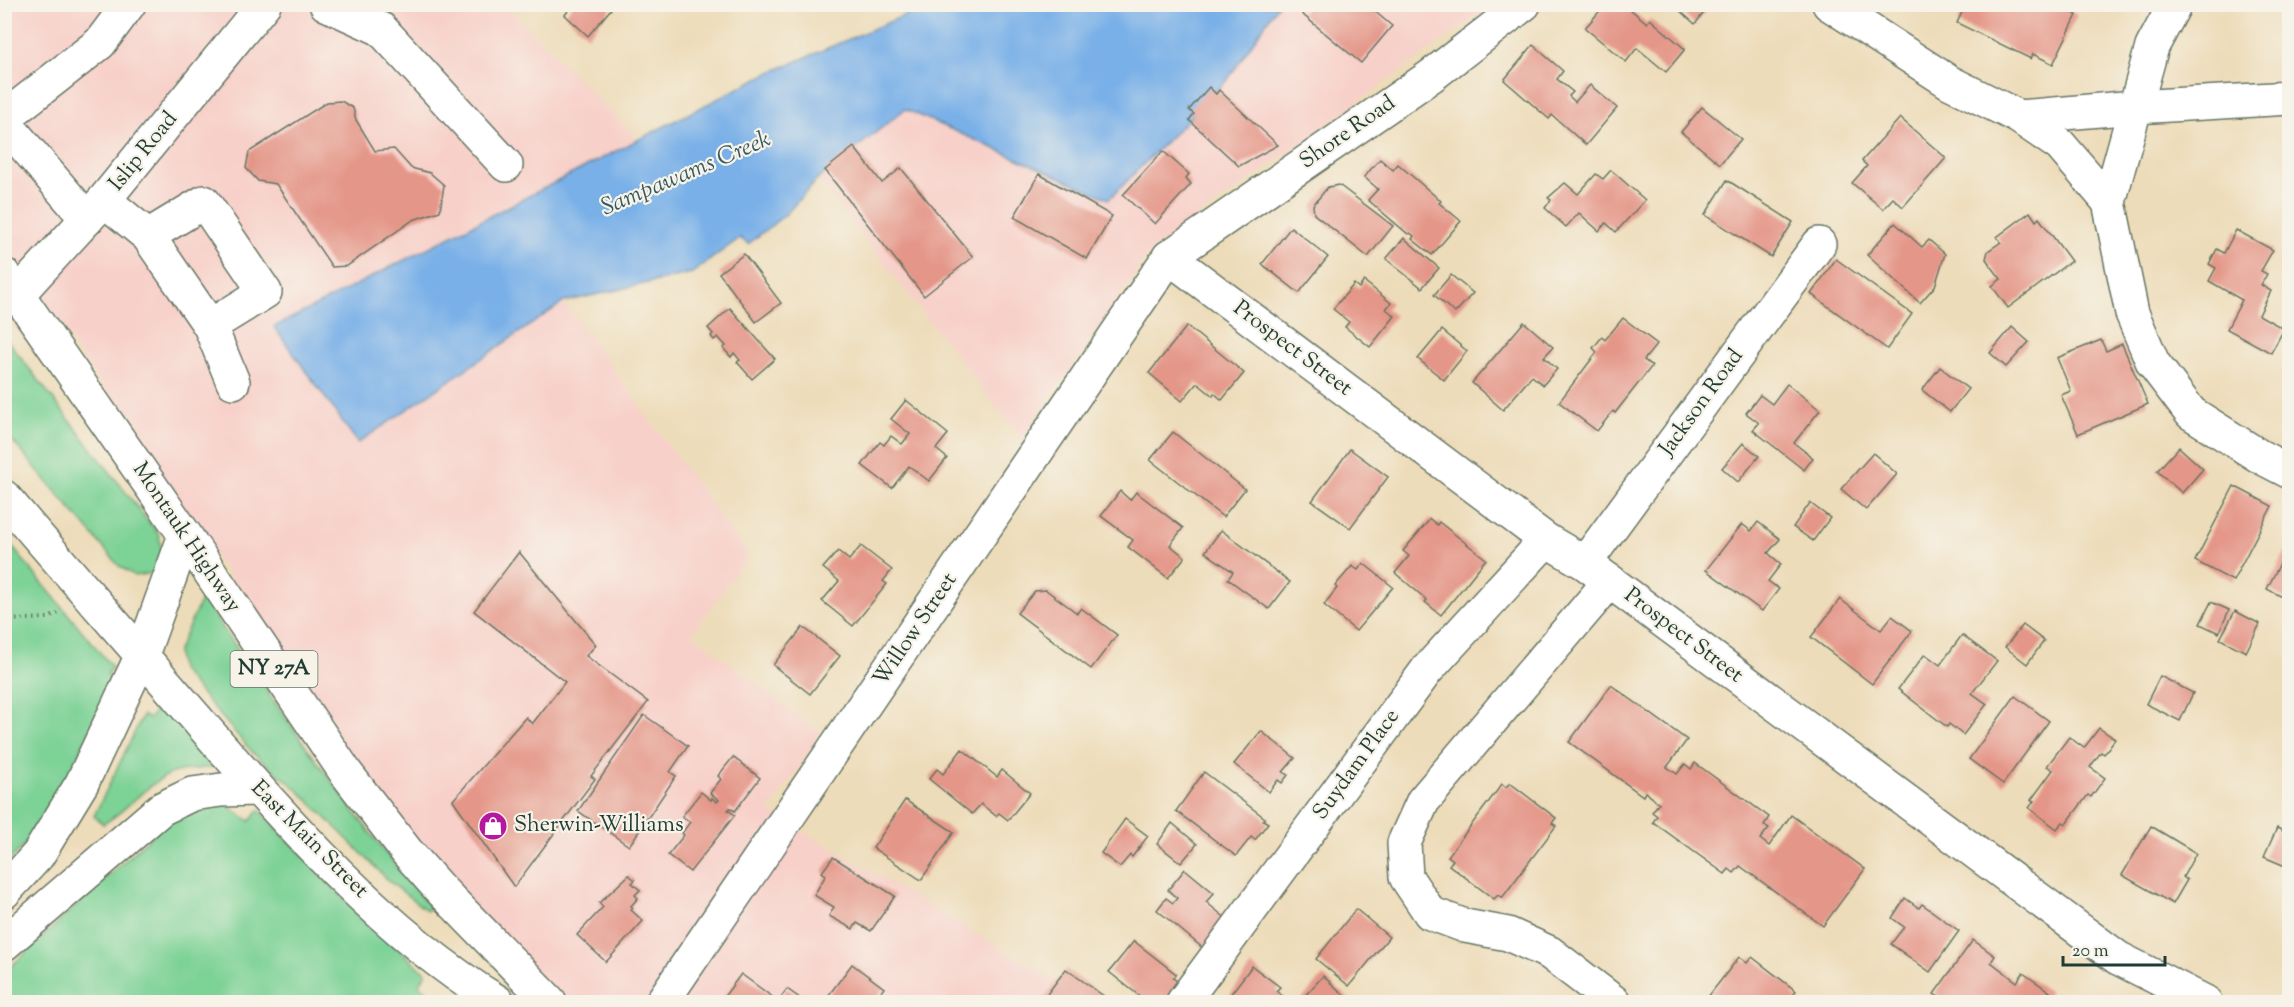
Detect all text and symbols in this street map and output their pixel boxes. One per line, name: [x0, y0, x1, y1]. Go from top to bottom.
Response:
street label: Shore Road: [1294, 88, 1402, 178]
street label: Islip Road: [102, 105, 186, 199]
water label: Sampawams Creek: [596, 123, 776, 225]
street label: Prospect Street: [1226, 293, 1359, 405]
street label: Jackson Road: [1651, 343, 1752, 464]
street label: Montauk Highway: [124, 456, 248, 620]
street label: Willow Street: [866, 566, 966, 693]
street label: Prospect Street: [1617, 580, 1750, 692]
road number: NY 27A: [230, 651, 318, 687]
street label: Suydam Place: [1306, 703, 1408, 827]
street label: East Main Street: [243, 774, 376, 907]
shop icon: Sherwin-Williams: [477, 810, 509, 842]
place label: Sherwin-Williams: [514, 810, 684, 842]
scale bar: [2063, 929, 2165, 967]
text: 20 m: [2072, 939, 2109, 965]

